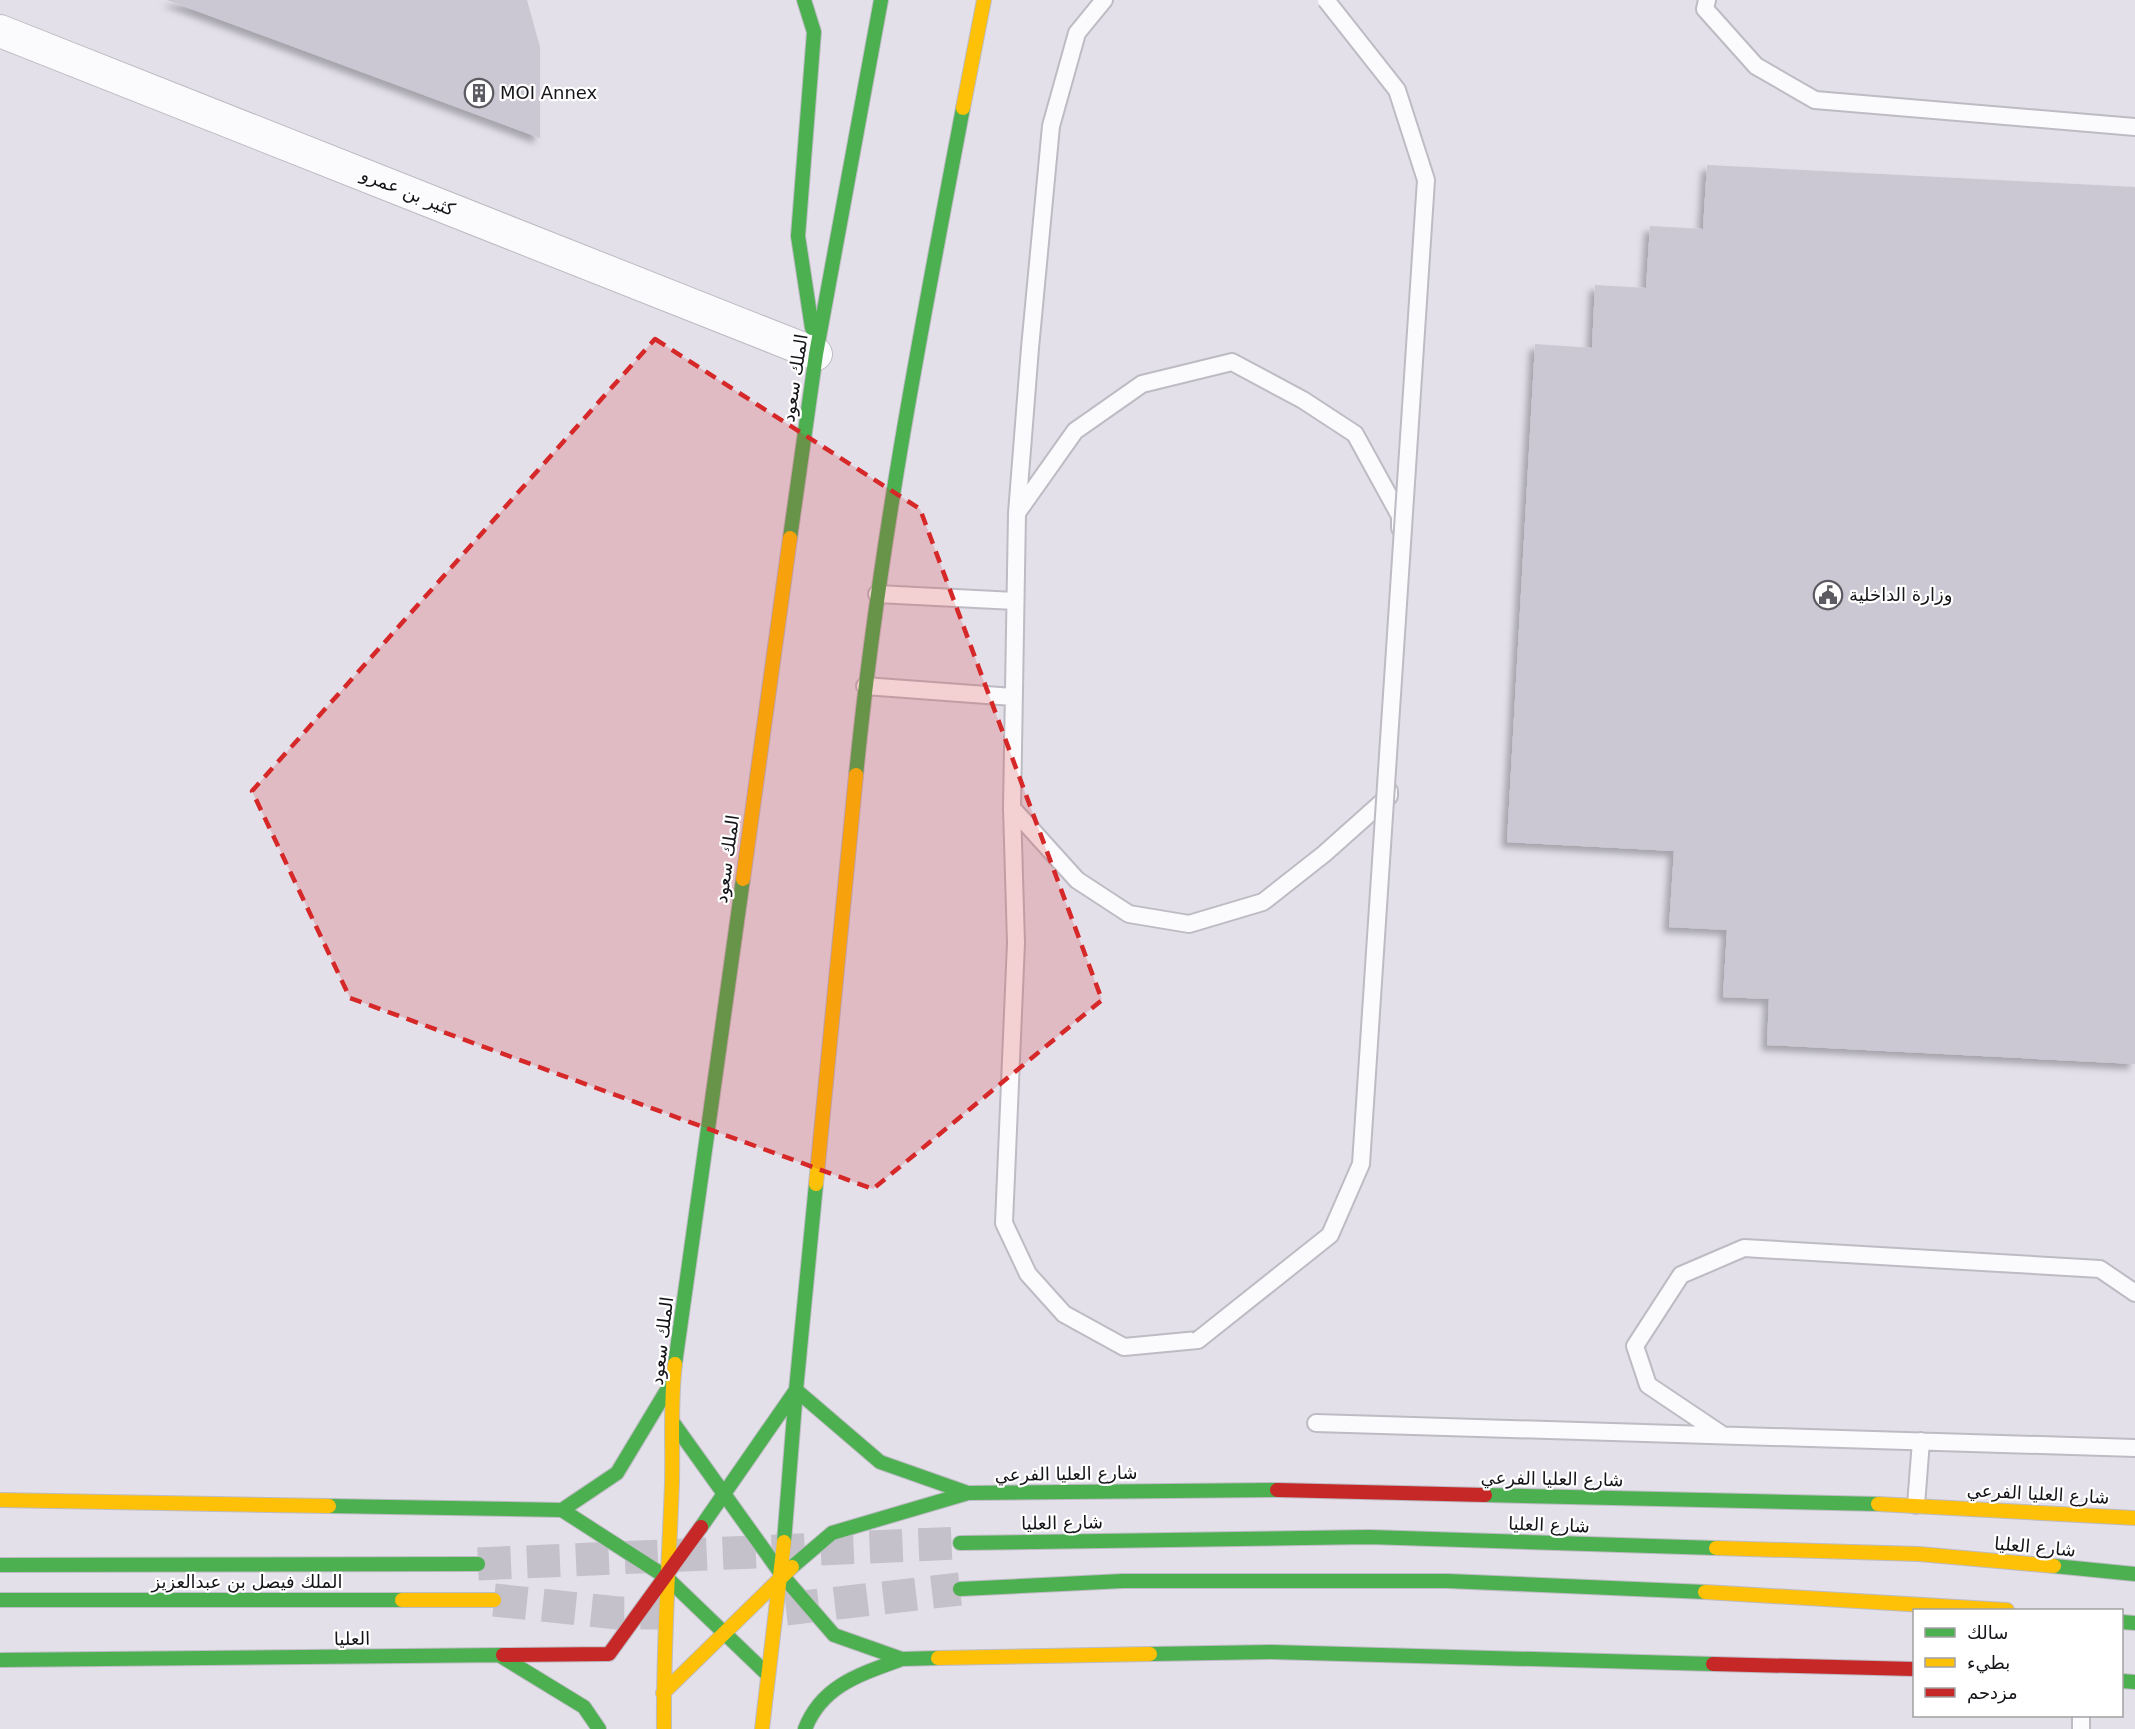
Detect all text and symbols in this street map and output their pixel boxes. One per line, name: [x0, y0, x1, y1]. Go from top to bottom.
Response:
building icon: MOI Annex: [463, 77, 495, 109]
place label: MOI Annex: [500, 82, 598, 103]
street label: كثير بن عمرو: [357, 163, 459, 221]
street label: الملك سعود: [777, 332, 813, 424]
public building icon: وزارة الداخلية: [1812, 579, 1844, 611]
place label: وزارة الداخلية: [1849, 584, 1952, 606]
street label: الملك سعود: [710, 813, 744, 905]
street label: الملك سعود: [646, 1296, 678, 1386]
street label: شارع العليا الفرعي: [994, 1462, 1138, 1486]
street label: شارع العليا الفرعي: [1480, 1467, 1624, 1491]
street label: شارع العليا الفرعي: [1966, 1479, 2110, 1509]
street label: شارع العليا: [1021, 1511, 1103, 1535]
street label: شارع العليا: [1508, 1513, 1590, 1537]
street label: شارع العليا: [1993, 1532, 2077, 1562]
street label: الملك فيصل بن عبدالعزيز: [151, 1571, 342, 1593]
legend: [1913, 1609, 2123, 1717]
text: سالك: [1967, 1622, 2008, 1643]
street label: العليا: [334, 1628, 370, 1649]
text: بطيء: [1967, 1652, 2010, 1674]
text: مزدحم: [1967, 1682, 2018, 1704]

